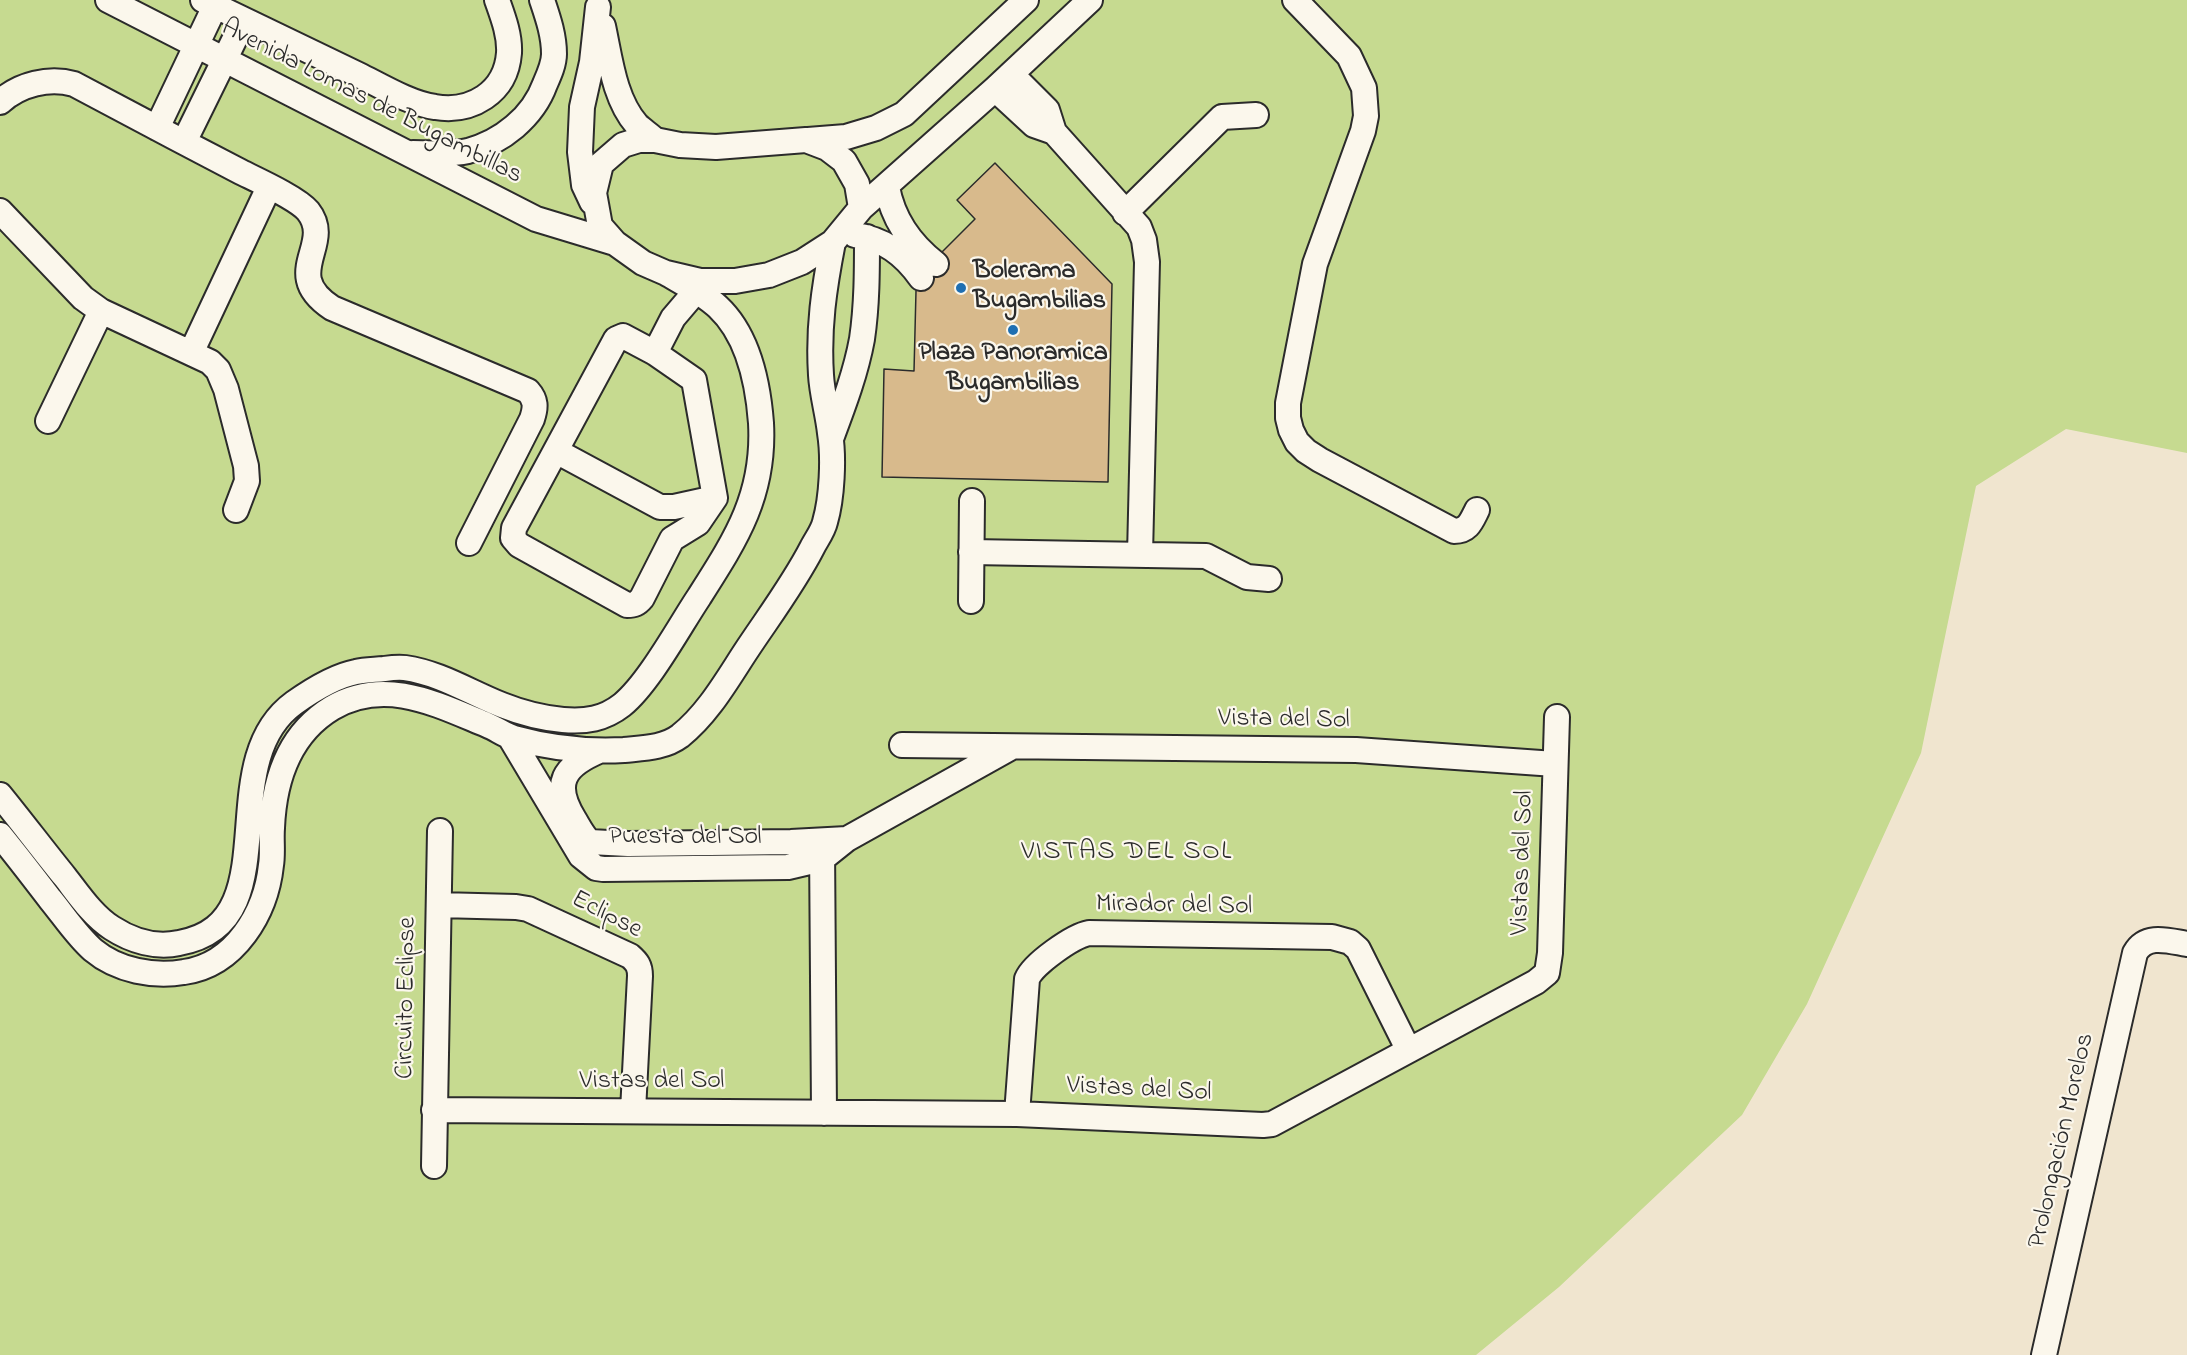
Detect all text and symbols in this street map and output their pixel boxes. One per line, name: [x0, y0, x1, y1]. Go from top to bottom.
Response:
street label: Avenida Lomas de Bugambillas: [215, 13, 527, 193]
place label: Bolerama Bugambilias: [973, 257, 1106, 318]
marker: Bolerama Bugambilias: [954, 281, 968, 295]
marker: Plaza Panoramica Bugambilias: [1006, 323, 1020, 337]
place label: Plaza Panoramica Bugambilias: [918, 339, 1108, 400]
street label: Vista del Sol: [1218, 704, 1350, 738]
street label: Vistas del Sol: [1506, 790, 1542, 936]
street label: Puesta del Sol: [608, 823, 762, 855]
district label: VISTAS DEL SOL: [1021, 838, 1233, 870]
street label: Eclipse: [565, 885, 647, 947]
street label: Mirador del Sol: [1096, 890, 1252, 924]
street label: Circuito Eclipse: [391, 917, 425, 1079]
street label: Prolongación Morelos: [2023, 1030, 2103, 1252]
street label: Vistas del Sol: [580, 1067, 724, 1099]
street label: Vistas del Sol: [1066, 1072, 1212, 1110]

